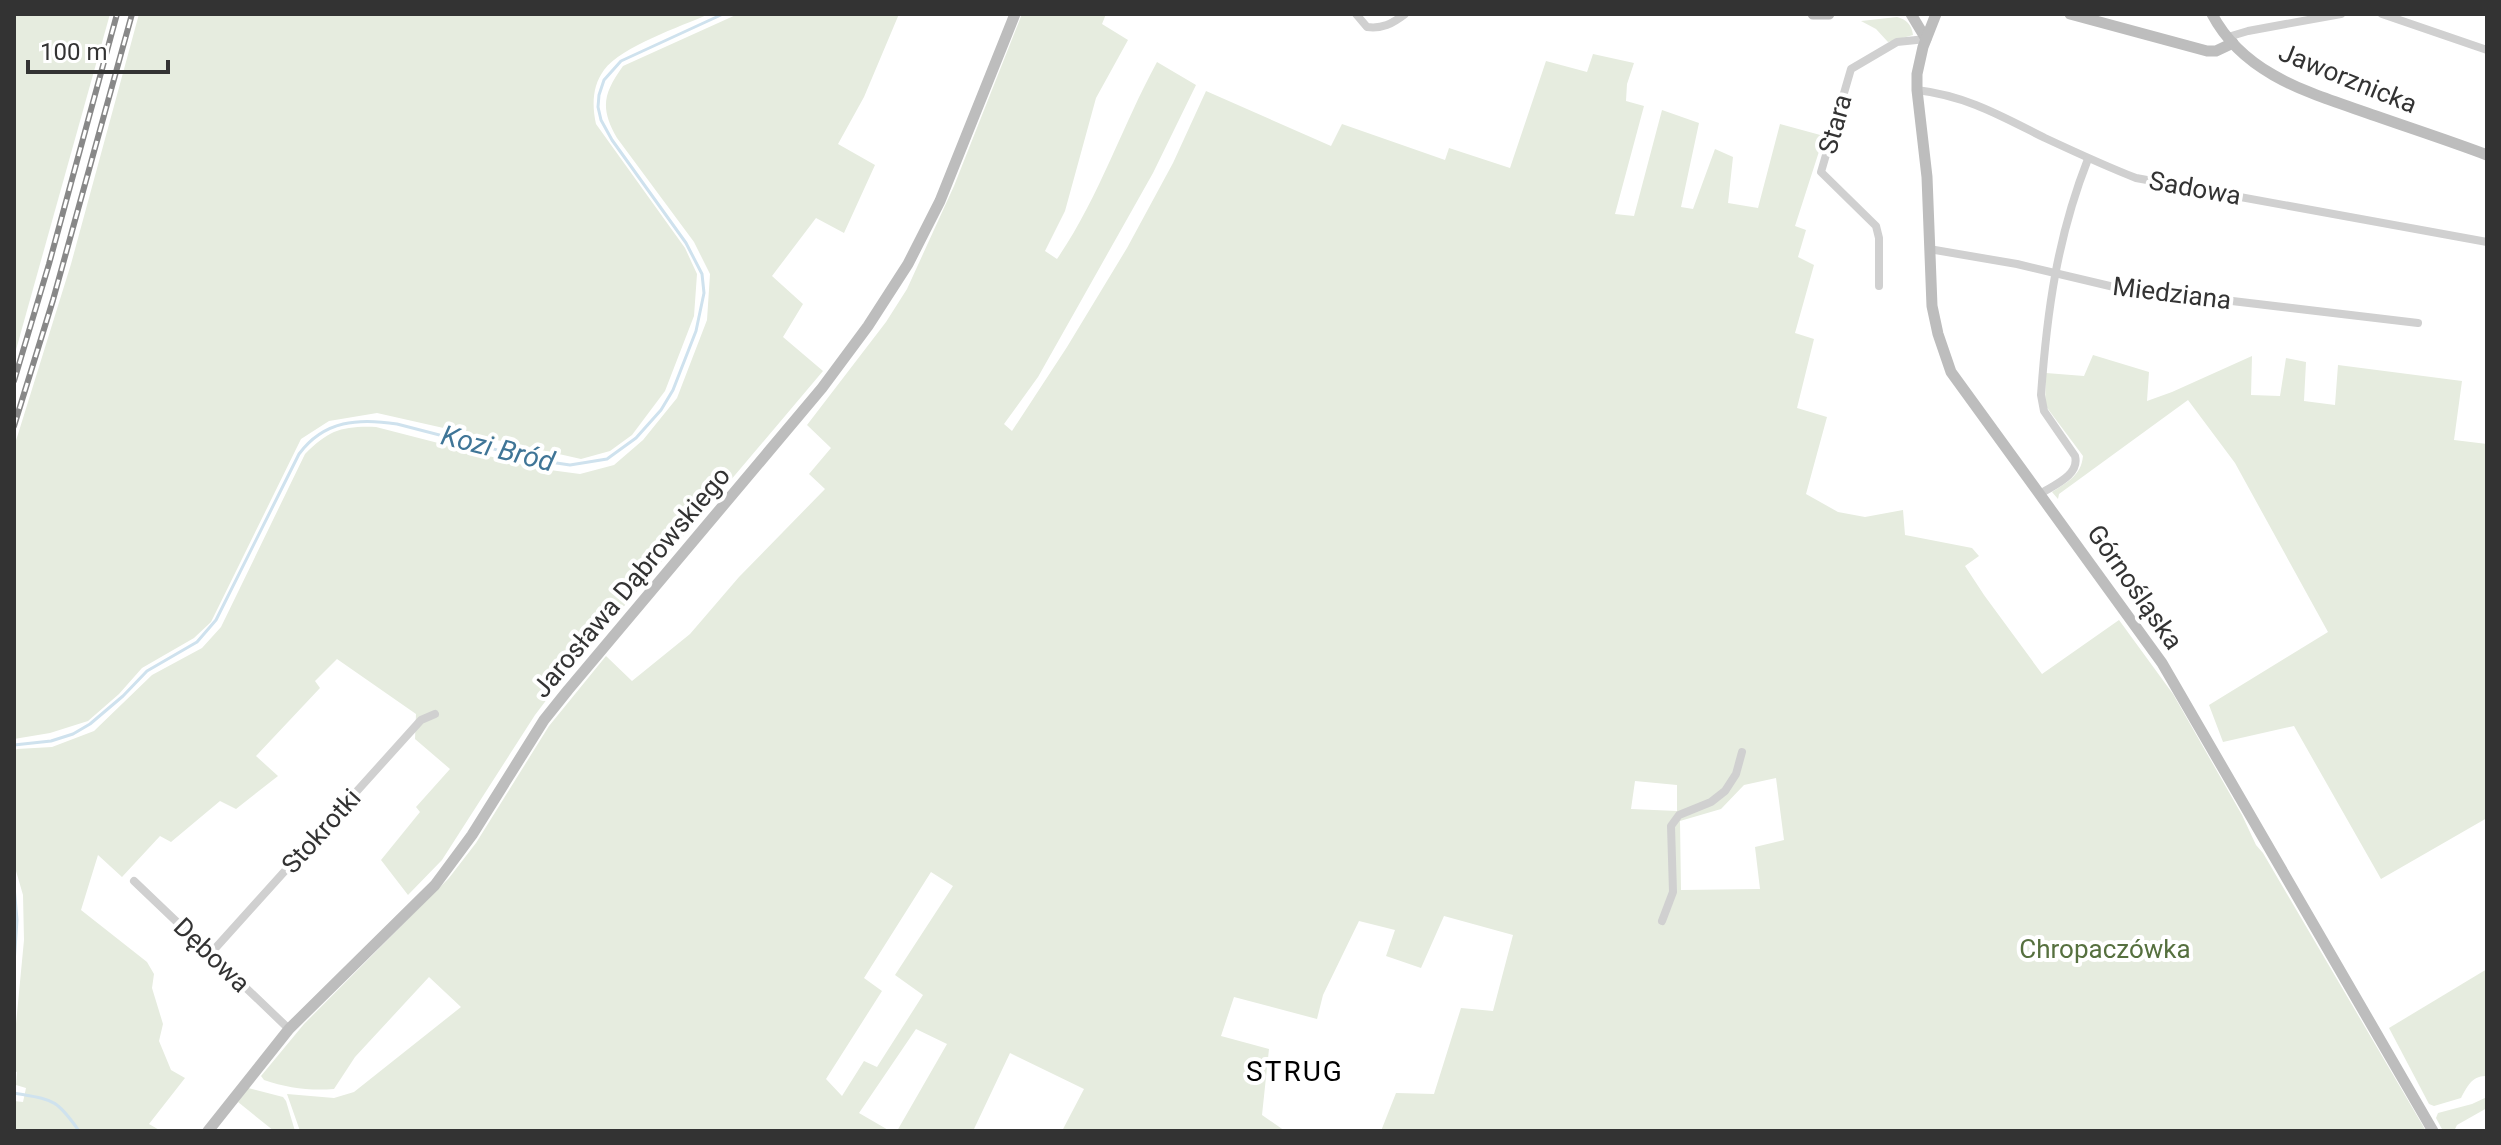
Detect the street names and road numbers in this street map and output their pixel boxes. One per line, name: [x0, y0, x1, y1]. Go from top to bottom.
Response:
street label: Jaworznicka: [2275, 37, 2421, 119]
street label: Stara: [1812, 91, 1858, 157]
street label: Sadowa: [2147, 165, 2243, 211]
street label: Miedziana: [2111, 271, 2233, 315]
street label: Jarosława Dąbrowskiego: [526, 461, 736, 703]
street label: Górnośląska: [2081, 519, 2189, 655]
street label: Stokrotki: [275, 783, 367, 879]
street label: Dębowa: [168, 912, 256, 998]

